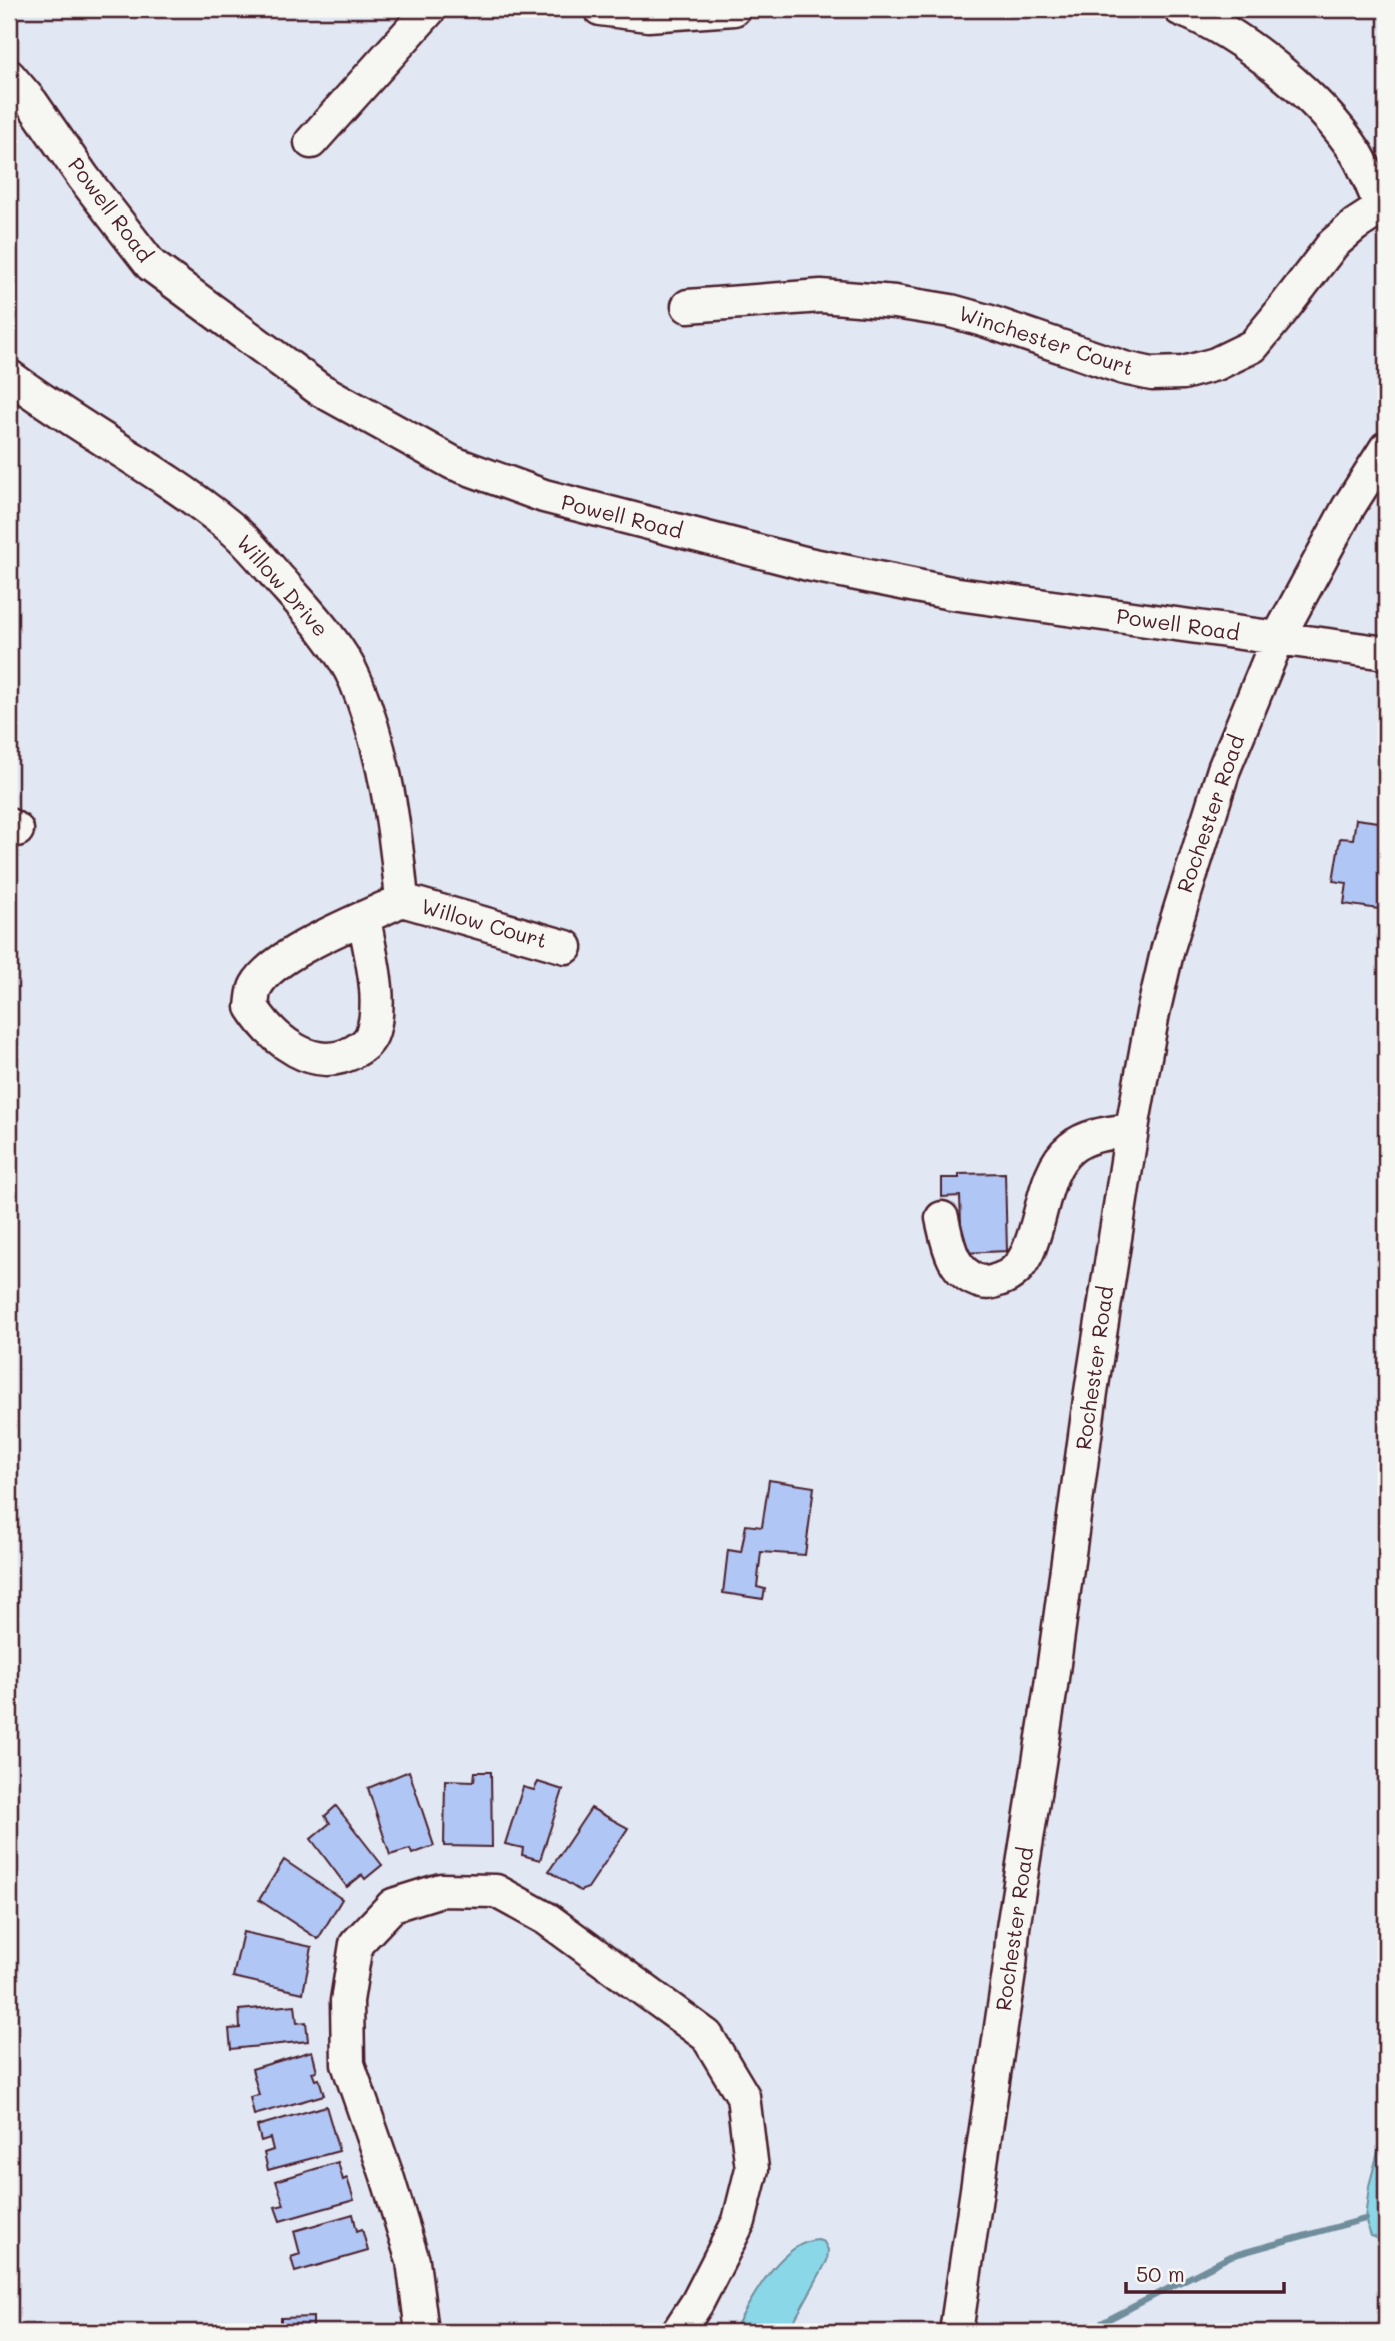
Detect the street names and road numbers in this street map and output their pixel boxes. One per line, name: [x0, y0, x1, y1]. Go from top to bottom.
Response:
street label: Powell Road: [63, 151, 159, 267]
street label: Winchester Court: [956, 299, 1137, 381]
street label: Powell Road: [559, 487, 686, 544]
street label: Willow Drive: [231, 528, 335, 642]
street label: Powell Road: [1115, 602, 1242, 646]
street label: Rochester Road: [1170, 731, 1249, 896]
street label: Willow Court: [418, 892, 550, 953]
street label: Rochester Road: [1069, 1284, 1118, 1451]
street label: Rochester Road: [989, 1845, 1038, 2012]

